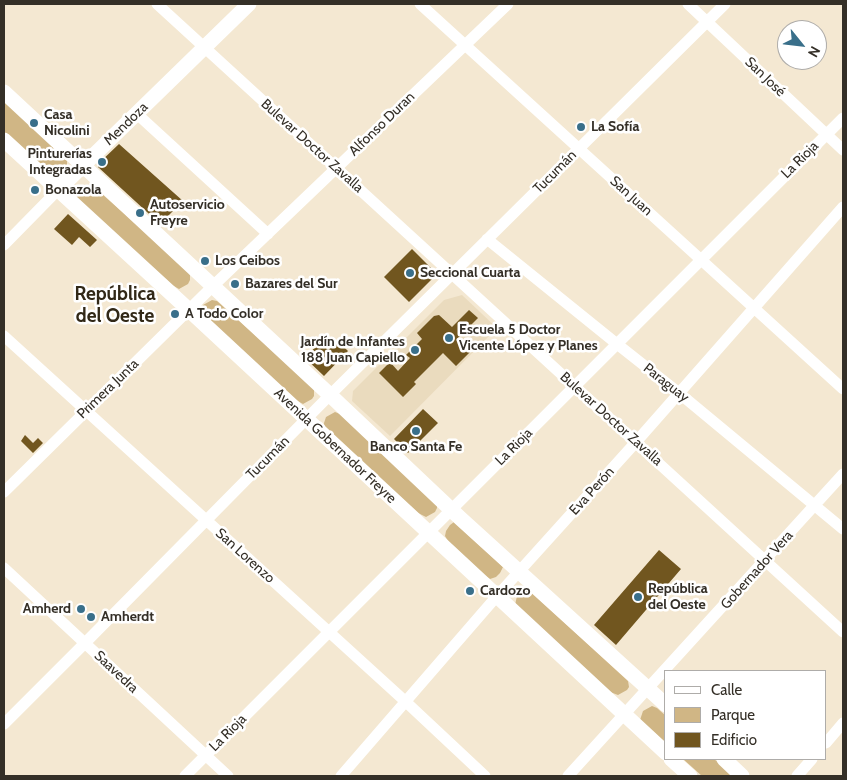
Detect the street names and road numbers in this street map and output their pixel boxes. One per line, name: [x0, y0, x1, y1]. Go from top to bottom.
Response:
street label: San José: [741, 54, 789, 100]
street label: Alfonso Duran: [346, 89, 418, 159]
street label: Bulevar Doctor Zavalla: [257, 96, 367, 196]
street label: Mendoza: [100, 99, 152, 149]
street label: La Rioja: [778, 138, 822, 182]
street label: Tucumán: [530, 147, 580, 197]
street label: San Juan: [606, 173, 656, 219]
street label: Primera Junta: [74, 356, 142, 422]
street label: Paraguay: [640, 360, 692, 406]
street label: Bulevar Doctor Zavalla: [556, 369, 666, 469]
street label: Avenida Gobernador Freyre: [270, 385, 400, 507]
street label: La Rioja: [492, 425, 536, 469]
street label: Tucumán: [243, 433, 293, 483]
street label: Eva Perón: [566, 463, 618, 519]
street label: San Lorenzo: [212, 525, 278, 587]
street label: Gobernador Vera: [717, 527, 797, 613]
street label: Saavedra: [90, 647, 142, 697]
street label: La Rioja: [206, 711, 250, 755]

